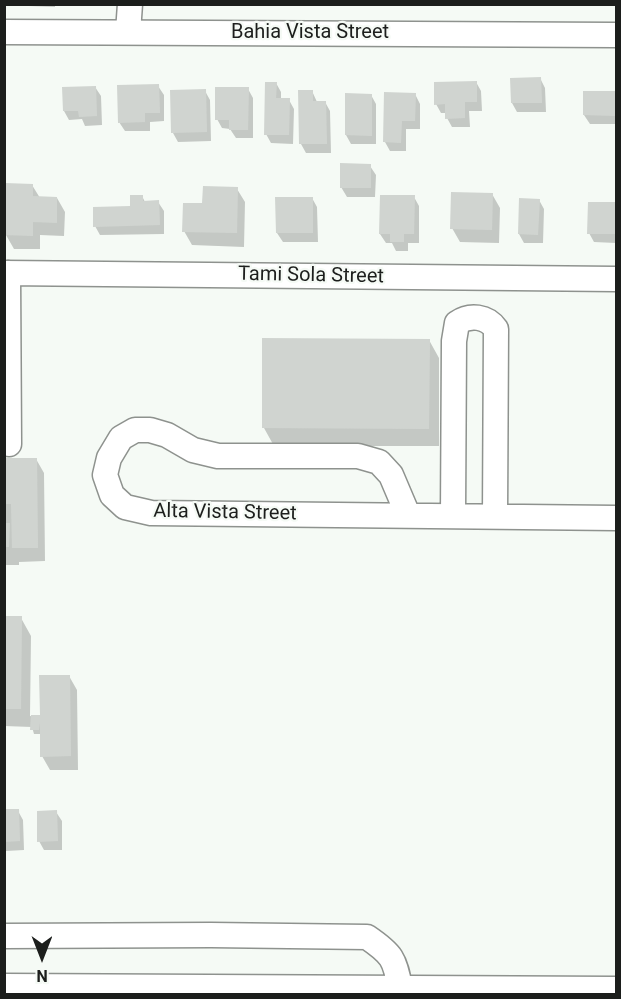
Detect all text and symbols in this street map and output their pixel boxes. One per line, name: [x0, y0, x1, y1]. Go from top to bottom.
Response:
street label: Bahia Vista Street: [231, 21, 389, 45]
street label: Tami Sola Street: [238, 263, 384, 289]
street label: Alta Vista Street: [153, 500, 297, 526]
north arrow: [12, 927, 72, 987]
text: N: [36, 966, 48, 985]

